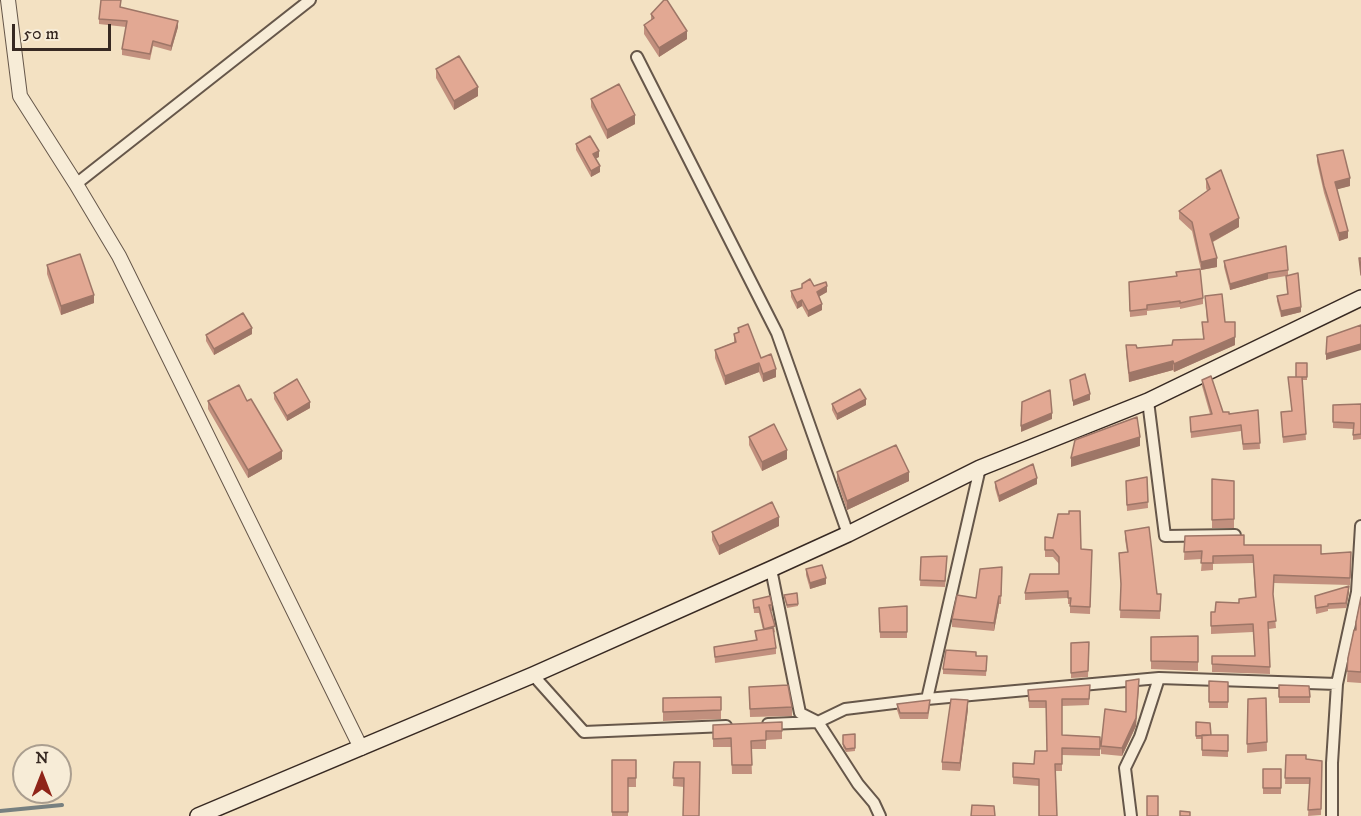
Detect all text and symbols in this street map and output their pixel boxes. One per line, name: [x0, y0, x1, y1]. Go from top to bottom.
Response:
scale bar: [15, 12, 114, 50]
text: 50 m: [23, 23, 59, 45]
north arrow: [12, 744, 72, 804]
text: N: [35, 748, 49, 768]

